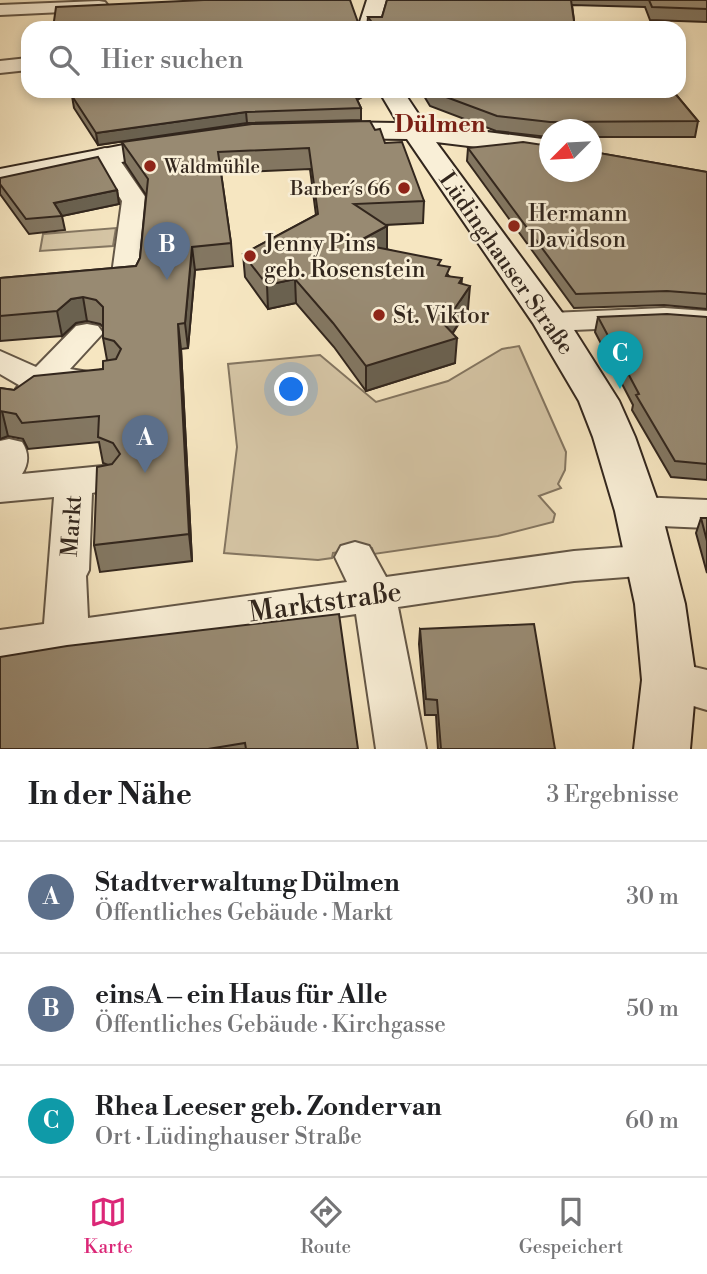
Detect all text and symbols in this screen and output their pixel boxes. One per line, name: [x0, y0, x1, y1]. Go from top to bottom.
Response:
search box: [21, 21, 686, 98]
icon: search: [45, 41, 83, 79]
text: Hier suchen: [101, 44, 243, 76]
district label: Dülmen: [394, 110, 486, 140]
north arrow: [539, 119, 602, 182]
place label: Waldmühle: [163, 155, 260, 179]
marker: Waldmühle: [142, 158, 158, 174]
street label: Lüdinghauser Straße: [433, 167, 580, 360]
place label: Barber´s 66: [289, 177, 390, 201]
marker: Barber´s 66: [396, 180, 412, 196]
place label: Hermann Davidson: [528, 200, 628, 254]
marker: Hermann Davidson: [506, 218, 522, 234]
pin: B: [144, 222, 190, 280]
place label: Jenny Pins geb. Rosenstein: [263, 230, 426, 284]
marker: Jenny Pins geb. Rosenstein: [242, 248, 258, 264]
place label: St. Viktor: [393, 302, 490, 330]
marker: St. Viktor: [371, 307, 387, 323]
pin: C: [597, 331, 643, 389]
your location: [274, 372, 308, 406]
pin: A: [122, 415, 168, 473]
street label: Markt: [56, 494, 88, 558]
street label: Marktstraße: [247, 574, 404, 631]
text: In der Nähe: [28, 776, 192, 814]
text: 3 Ergebnisse: [546, 781, 679, 809]
text: Stadtverwaltung Dülmen: [95, 867, 400, 899]
text: A: [43, 883, 59, 911]
text: 30 m: [626, 883, 679, 911]
text: Öffentliches Gebäude · Markt: [95, 899, 393, 927]
text: einsA – ein Haus für Alle: [95, 979, 388, 1011]
text: B: [42, 995, 60, 1023]
text: 50 m: [626, 995, 679, 1023]
text: Öffentliches Gebäude · Kirchgasse: [95, 1011, 446, 1039]
text: Rhea Leeser geb. Zondervan: [95, 1091, 442, 1123]
text: C: [43, 1107, 59, 1135]
text: 60 m: [625, 1107, 679, 1135]
text: Ort · Lüdinghauser Straße: [95, 1123, 362, 1151]
tab: Karte: [84, 1193, 133, 1259]
tab: Route: [300, 1193, 351, 1259]
tab: Gespeichert: [519, 1193, 623, 1259]

